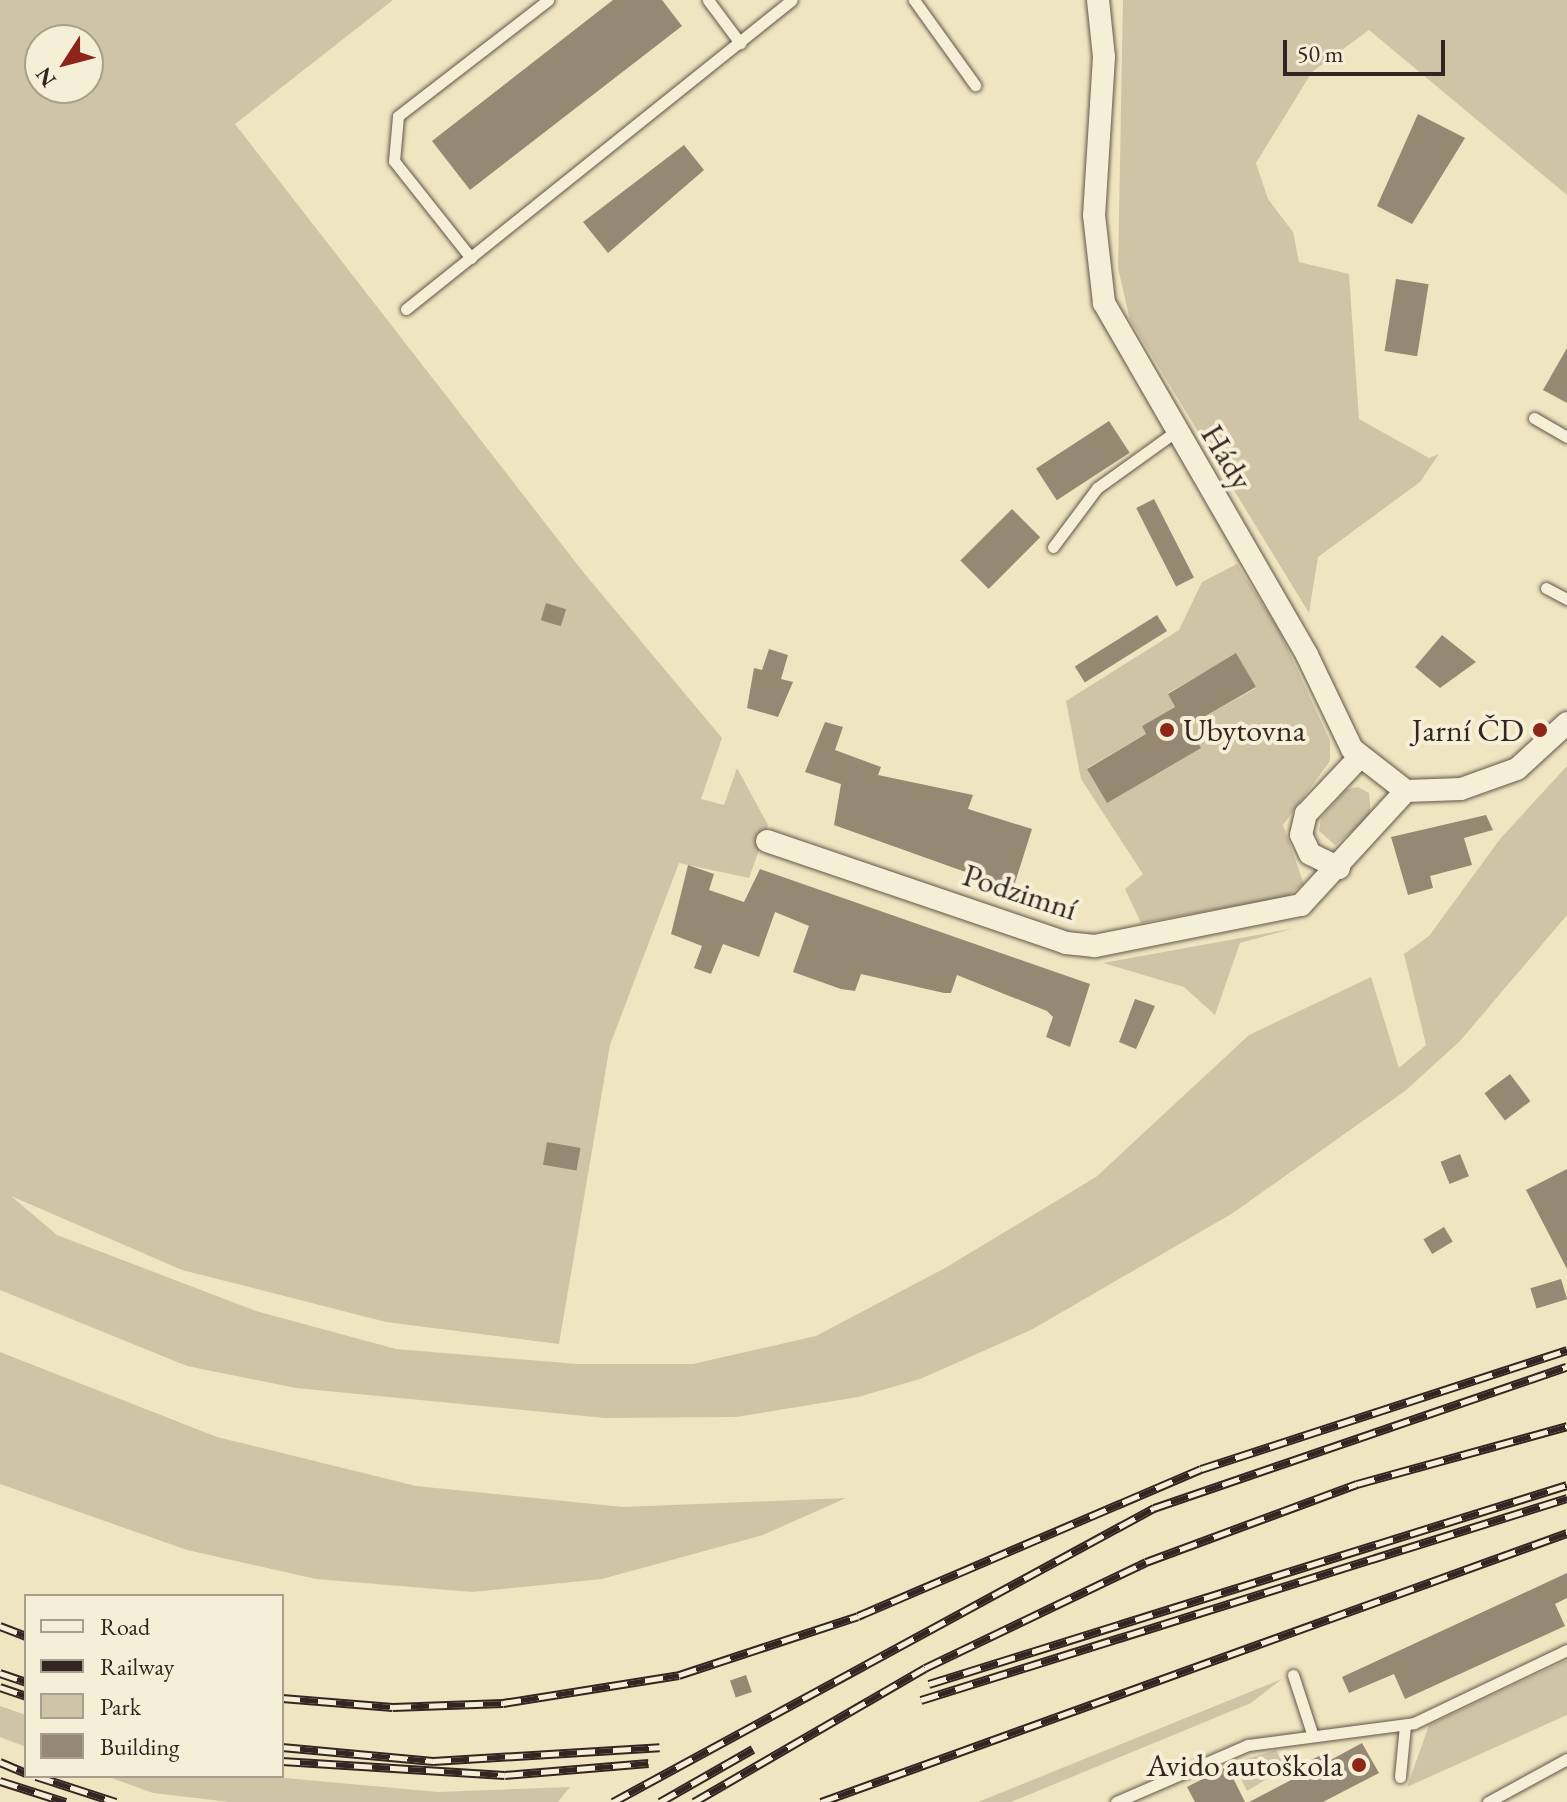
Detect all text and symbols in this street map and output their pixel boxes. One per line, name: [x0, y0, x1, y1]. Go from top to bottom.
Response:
north arrow: [24, 24, 104, 104]
scale bar: [1287, 24, 1449, 74]
text: 50 m: [1297, 38, 1344, 69]
text: N: [29, 61, 63, 93]
street label: Hády: [1193, 418, 1261, 496]
place label: Ubytovna: [1183, 711, 1305, 749]
place label: Jarní ČD: [1412, 711, 1524, 749]
marker: Ubytovna: [1158, 721, 1176, 739]
marker: Jarní ČD: [1531, 721, 1549, 739]
street label: Podzimní: [958, 856, 1082, 928]
legend: [24, 1594, 284, 1778]
text: Road: [100, 1611, 150, 1642]
text: Railway: [100, 1651, 174, 1682]
text: Park: [100, 1691, 141, 1722]
text: Building: [100, 1731, 180, 1762]
place label: Avido autoškola: [1146, 1746, 1343, 1784]
marker: Avido autoškola: [1350, 1756, 1368, 1774]

